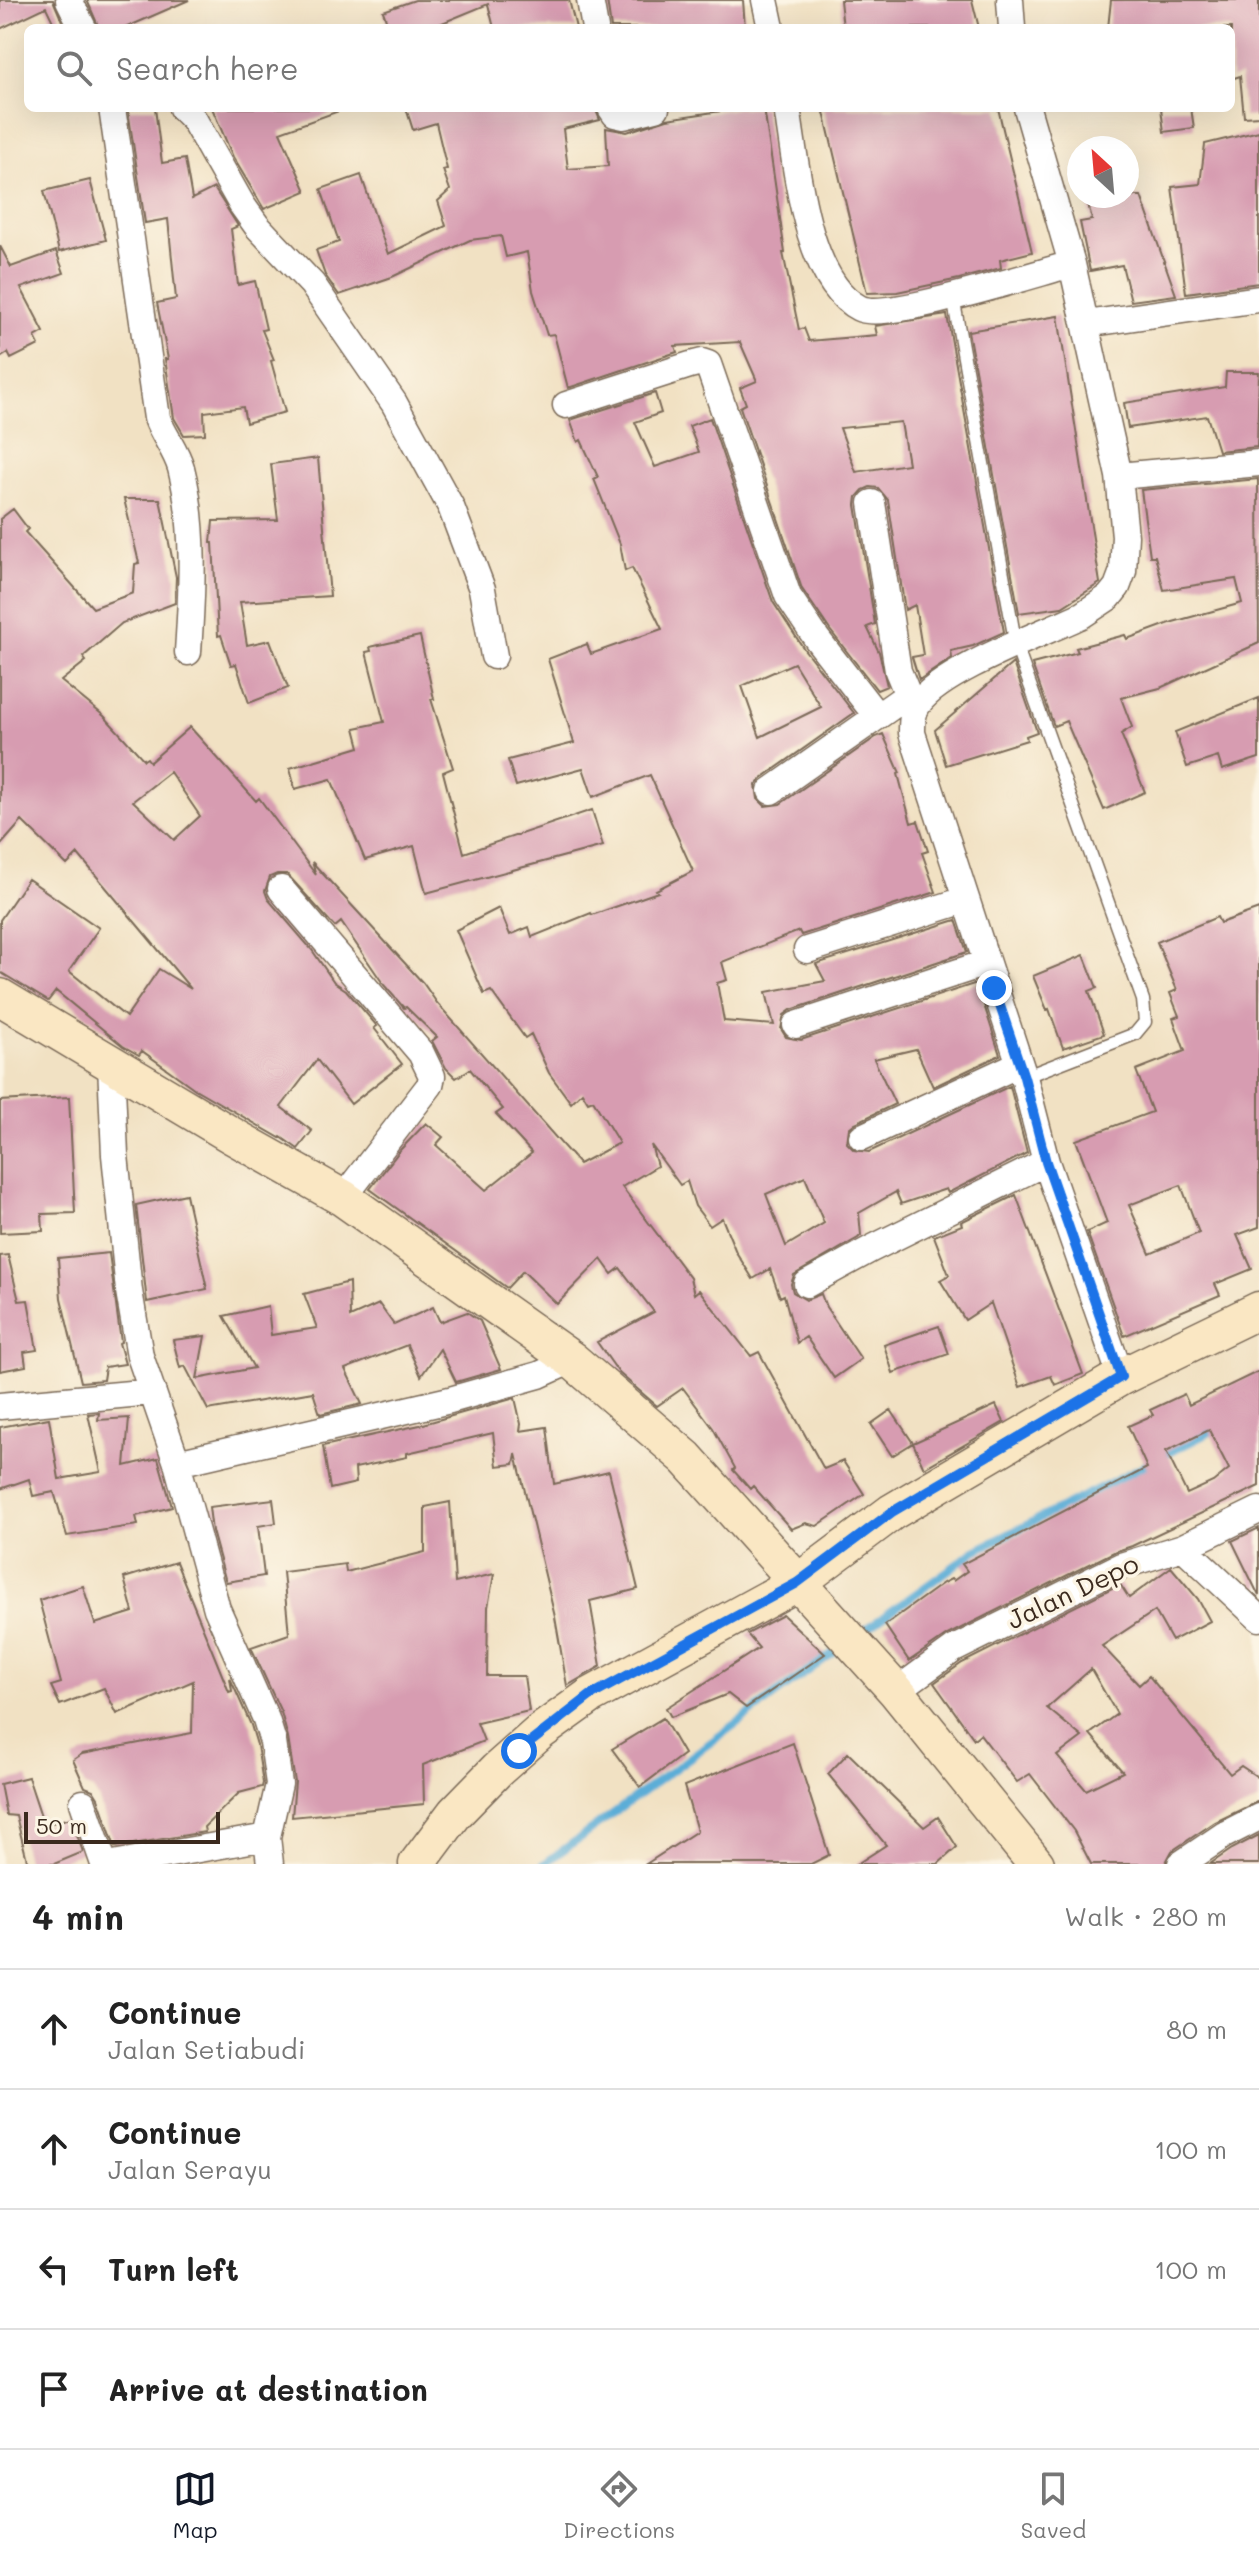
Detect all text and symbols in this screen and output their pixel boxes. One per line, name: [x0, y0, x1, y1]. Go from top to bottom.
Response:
search box: [24, 24, 1235, 112]
icon: search: [52, 46, 96, 90]
text: Search here: [116, 48, 299, 88]
north arrow: [1067, 136, 1139, 208]
route end: [976, 970, 1012, 1006]
street label: Jalan Depo: [1001, 1546, 1144, 1636]
route start: [501, 1733, 537, 1769]
scale bar: [24, 1808, 220, 1844]
text: 50 m: [36, 1811, 87, 1840]
text: 4 min: [32, 1894, 124, 1939]
text: Walk · 280 m: [1064, 1899, 1227, 1933]
text: Continue: [108, 1992, 241, 2032]
icon: ahead: [32, 2007, 76, 2051]
text: 80 m: [1166, 2012, 1227, 2046]
text: Jalan Setiabudi: [108, 2032, 305, 2066]
text: Continue: [108, 2112, 241, 2152]
icon: ahead: [32, 2127, 76, 2171]
text: 100 m: [1154, 2132, 1227, 2166]
text: Jalan Serayu: [108, 2152, 272, 2186]
icon: left: [32, 2247, 76, 2291]
text: Turn left: [108, 2249, 239, 2289]
text: 100 m: [1154, 2252, 1227, 2286]
icon: arrive: [32, 2367, 76, 2411]
text: Arrive at destination: [108, 2369, 428, 2409]
tab: Map: [173, 2467, 218, 2544]
tab: Directions: [563, 2467, 675, 2544]
tab: Saved: [1021, 2467, 1086, 2544]

